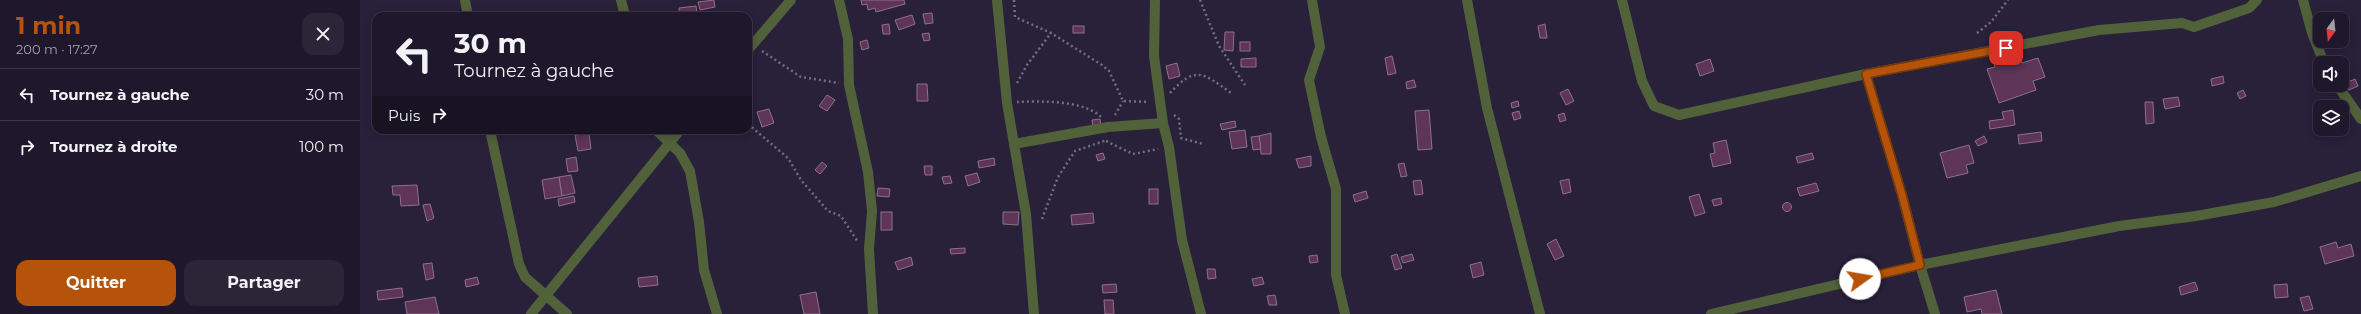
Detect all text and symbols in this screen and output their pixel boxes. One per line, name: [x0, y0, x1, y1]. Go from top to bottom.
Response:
text: 1 min: [16, 11, 81, 40]
north arrow: [2313, 12, 2349, 48]
map controls: [2313, 12, 2349, 136]
button: close: [302, 13, 344, 55]
text: 30 m: [454, 26, 527, 60]
icon: left: [388, 28, 440, 80]
pin: [1989, 31, 2023, 65]
icon: arrive: [1995, 37, 2017, 59]
text: 200 m · 17:27: [16, 41, 98, 57]
button: sound: [2313, 56, 2349, 92]
text: Tournez à gauche: [454, 60, 614, 82]
icon: left: [16, 84, 38, 106]
text: Tournez à gauche: [50, 85, 189, 104]
text: 30 m: [306, 85, 344, 104]
button: layers: [2313, 100, 2349, 136]
icon: right: [428, 104, 450, 126]
text: Puis: [388, 106, 420, 125]
icon: right: [16, 136, 38, 158]
text: Tournez à droite: [50, 137, 178, 156]
text: 100 m: [299, 137, 344, 156]
position arrow: [1839, 258, 1881, 300]
button: Quitter: [16, 260, 176, 306]
button: Partager: [184, 260, 344, 306]

